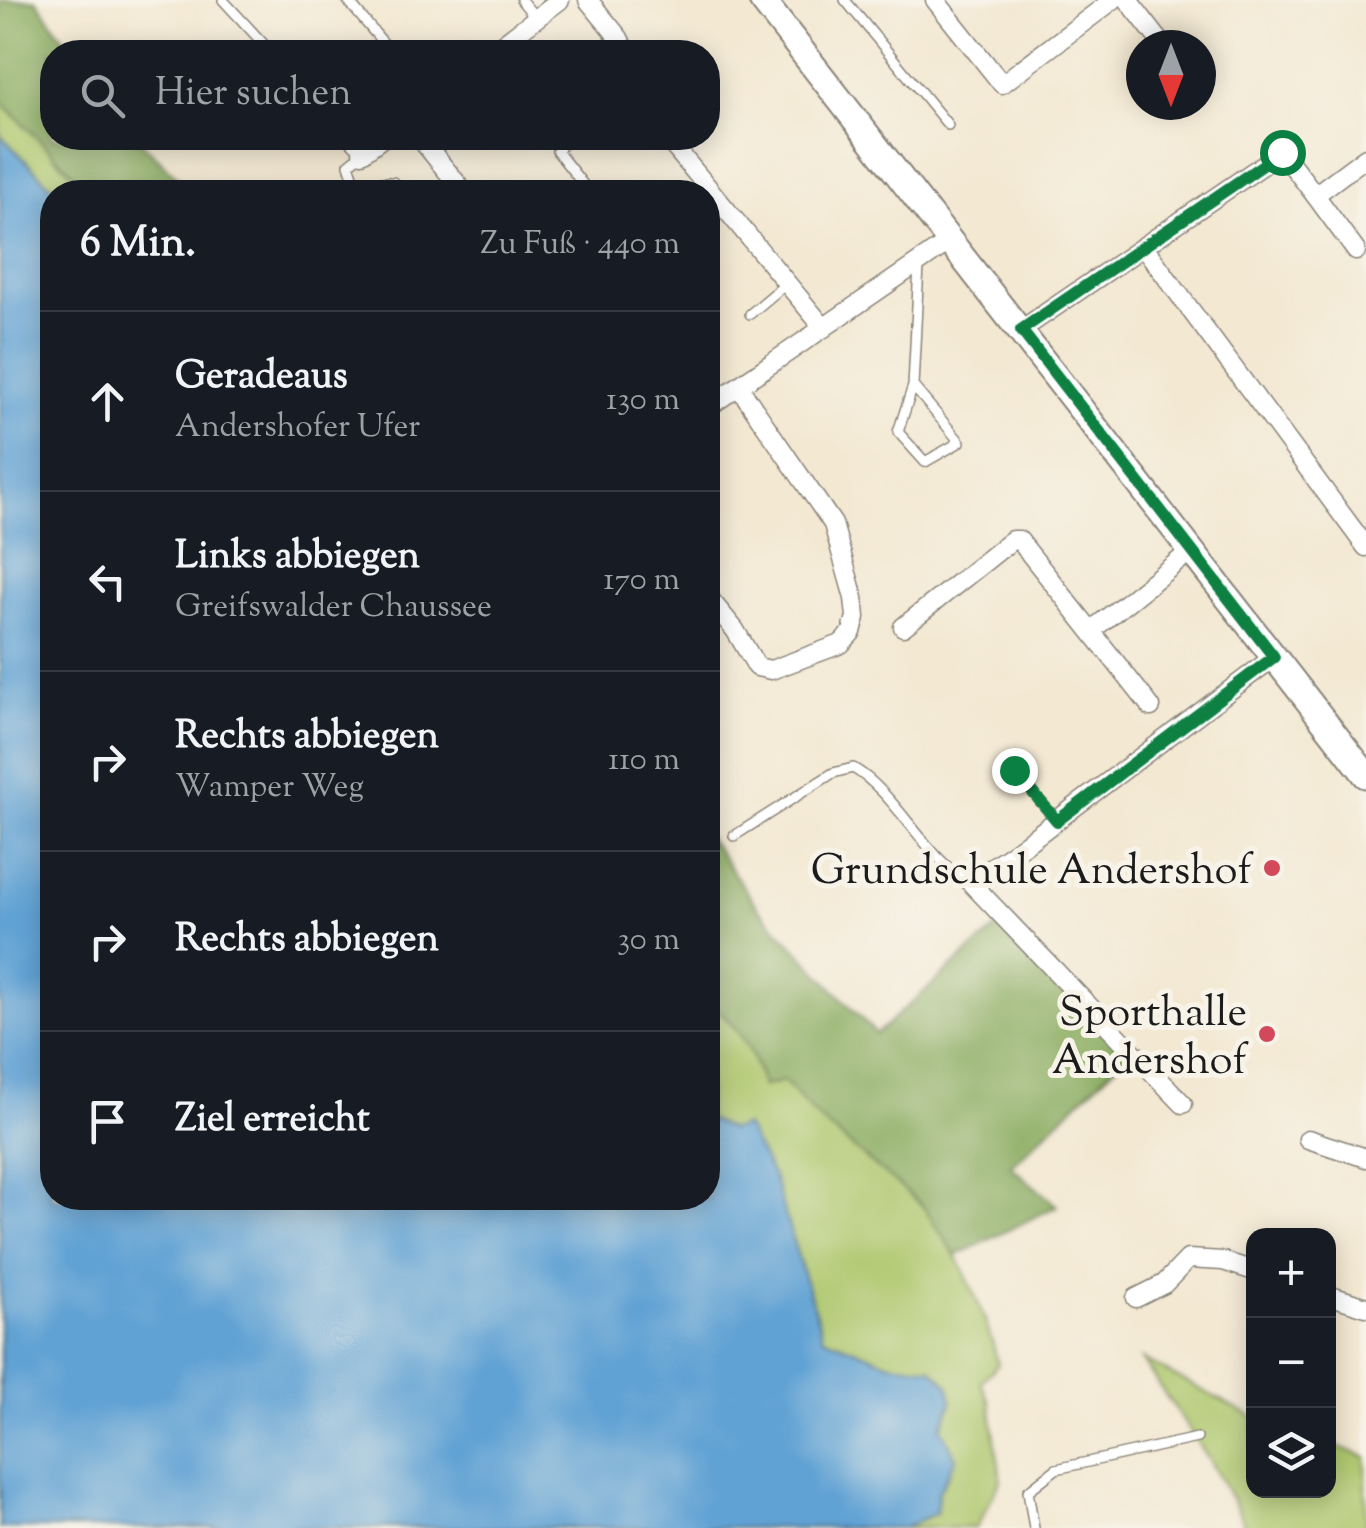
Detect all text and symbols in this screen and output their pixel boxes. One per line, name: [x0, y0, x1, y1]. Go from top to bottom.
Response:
north arrow: [1126, 30, 1216, 120]
search box: [40, 40, 720, 150]
icon: search: [75, 68, 130, 123]
text: Hier suchen: [155, 68, 352, 122]
route start: [1260, 130, 1306, 176]
text: 6 Min.: [80, 215, 196, 275]
text: Zu Fuß · 440 m: [480, 222, 680, 268]
text: Geradeaus: [175, 351, 348, 405]
icon: ahead: [80, 374, 135, 429]
text: 130 m: [606, 378, 680, 424]
text: Andershofer Ufer: [175, 405, 420, 451]
text: Links abbiegen: [175, 531, 420, 585]
icon: left: [80, 554, 135, 609]
text: 170 m: [603, 558, 680, 604]
text: Greifswalder Chaussee: [175, 585, 492, 631]
text: Rechts abbiegen: [175, 711, 439, 765]
icon: right: [80, 734, 135, 789]
text: 110 m: [608, 738, 680, 784]
route end: [992, 748, 1038, 794]
text: Wamper Weg: [175, 765, 364, 811]
place label: Grundschule Andershof: [811, 843, 1255, 903]
marker: Grundschule Andershof: [1261, 857, 1283, 879]
icon: right: [80, 914, 135, 969]
text: Rechts abbiegen: [175, 914, 439, 968]
text: 30 m: [617, 918, 680, 964]
place label: Sporthalle Andershof: [1052, 985, 1250, 1093]
marker: Sporthalle Andershof: [1256, 1023, 1278, 1045]
icon: arrive: [80, 1094, 135, 1149]
text: Ziel erreicht: [175, 1094, 370, 1148]
map controls: [1246, 1228, 1336, 1498]
button: +: [1246, 1228, 1336, 1318]
button: −: [1246, 1318, 1336, 1408]
button: layers: [1246, 1408, 1336, 1498]

